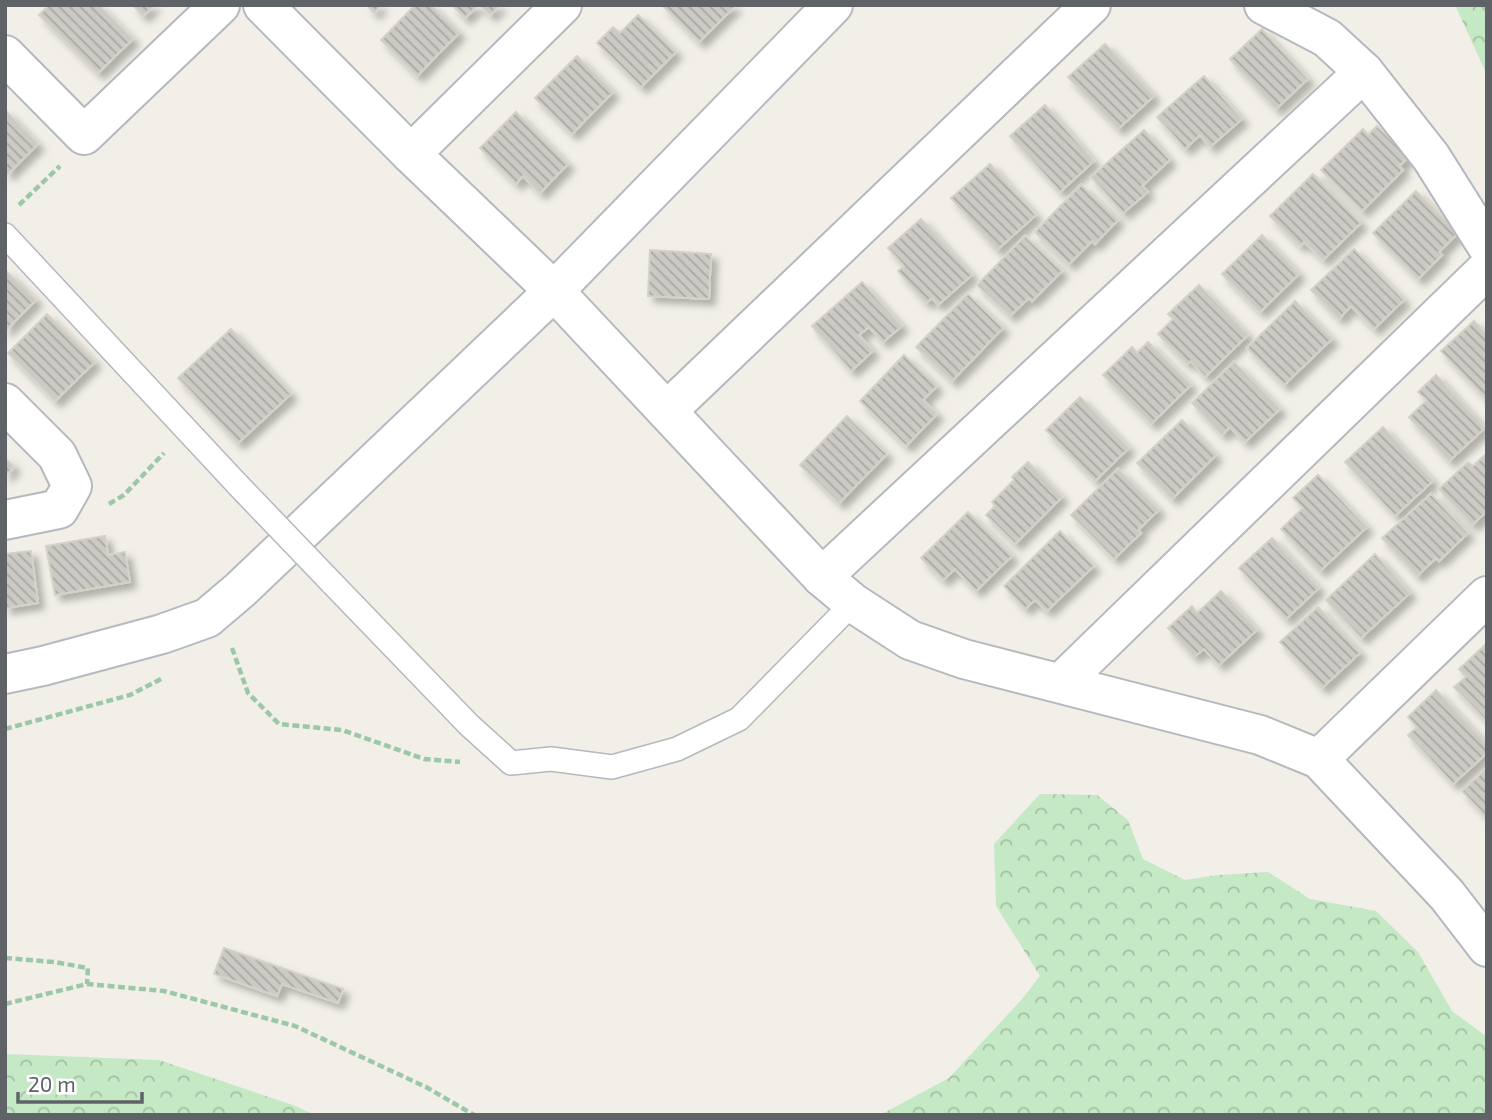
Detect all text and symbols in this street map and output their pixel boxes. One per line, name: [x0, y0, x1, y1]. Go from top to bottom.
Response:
scale bar: [18, 1060, 142, 1104]
text: 20 m: [28, 1071, 76, 1096]

